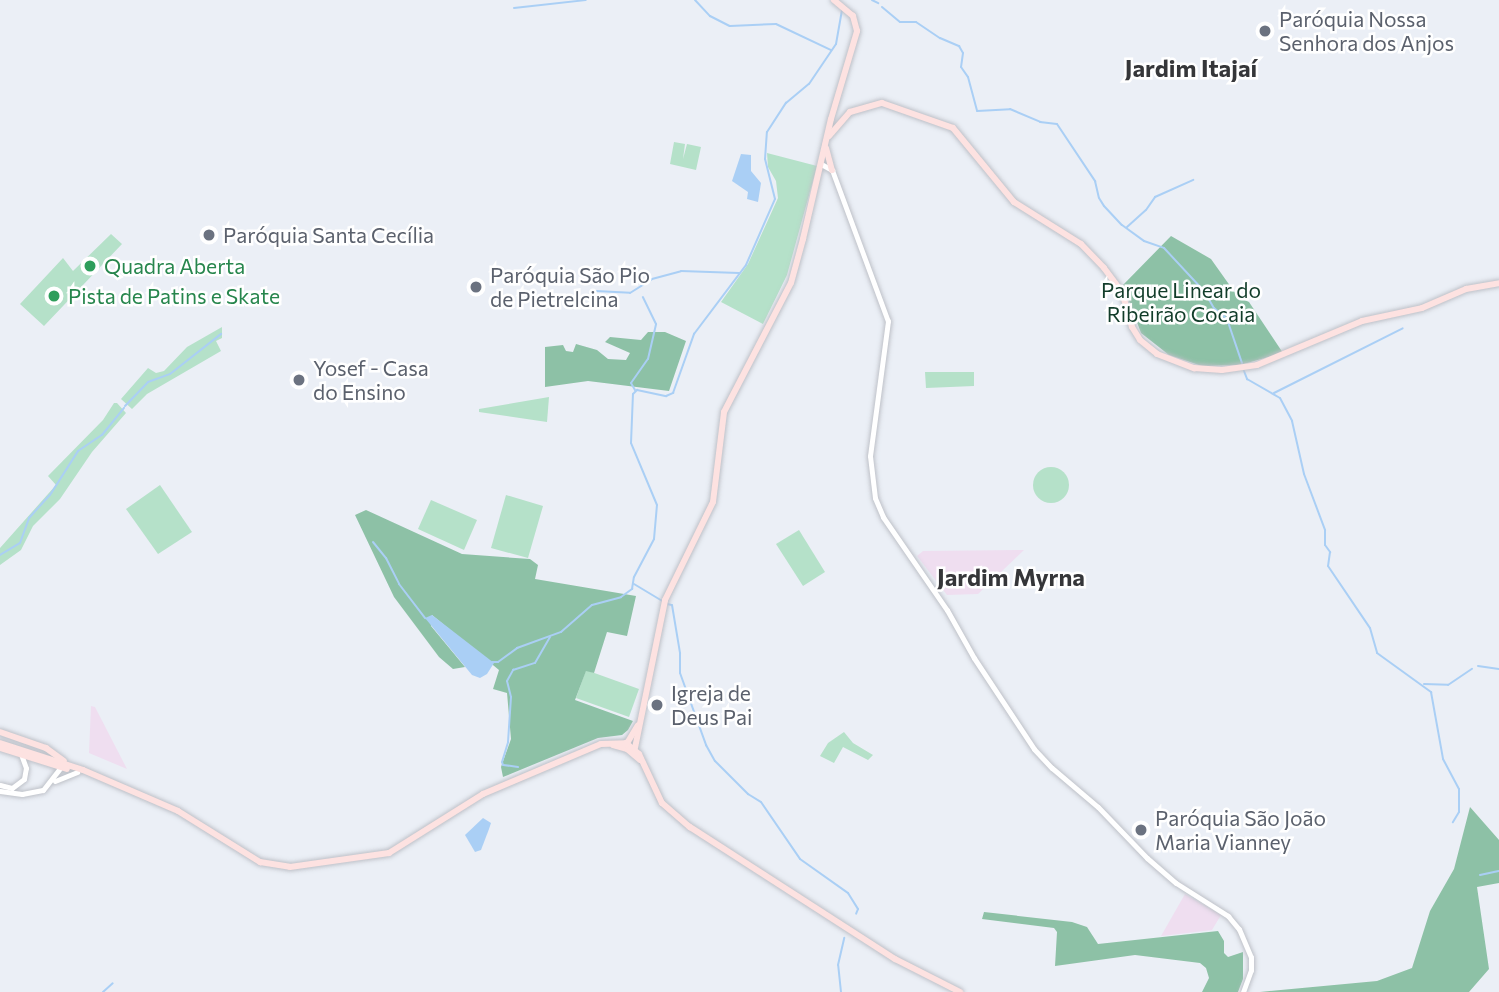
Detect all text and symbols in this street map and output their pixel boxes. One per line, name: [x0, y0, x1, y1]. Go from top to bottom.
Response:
place label: Paróquia Nossa Senhora dos Anjos: [1279, 6, 1454, 56]
marker: Paróquia Nossa Senhora dos Anjos: [1257, 23, 1273, 39]
district label: Jardim Itajaí: [1125, 54, 1257, 82]
place label: Paróquia Santa Cecília: [223, 222, 434, 248]
marker: Paróquia Santa Cecília: [201, 227, 217, 243]
place label: Quadra Aberta: [104, 253, 245, 279]
marker: Quadra Aberta: [82, 258, 98, 274]
place label: Paróquia São Pio de Pietrelcina: [490, 262, 650, 312]
park label: Parque Linear do Ribeirão Cocaia: [1101, 277, 1261, 327]
marker: Paróquia São Pio de Pietrelcina: [468, 279, 484, 295]
place label: Pista de Patins e Skate: [68, 283, 280, 309]
marker: Pista de Patins e Skate: [46, 288, 62, 304]
place label: Yosef - Casa do Ensino: [313, 355, 429, 405]
marker: Yosef - Casa do Ensino: [291, 372, 307, 388]
district label: Jardim Myrna: [937, 563, 1085, 591]
place label: Igreja de Deus Pai: [671, 680, 752, 730]
marker: Igreja de Deus Pai: [649, 697, 665, 713]
place label: Paróquia São João Maria Vianney: [1155, 805, 1326, 855]
marker: Paróquia São João Maria Vianney: [1133, 822, 1149, 838]

